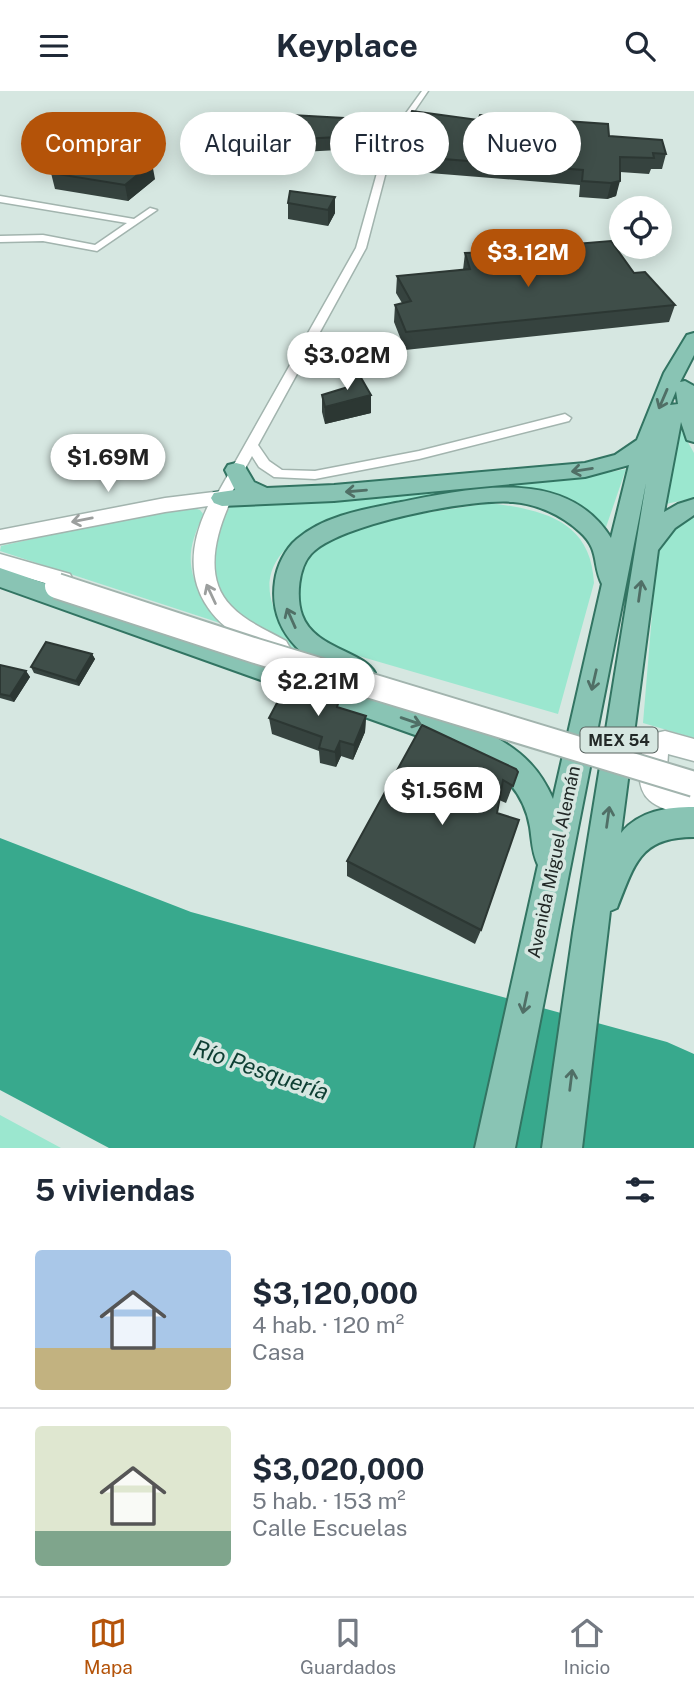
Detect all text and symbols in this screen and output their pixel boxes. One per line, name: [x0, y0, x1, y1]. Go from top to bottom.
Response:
icon: menu: [35, 27, 73, 65]
text: Keyplace: [276, 27, 418, 64]
icon: search: [621, 27, 659, 65]
chip: Comprar: [21, 112, 166, 175]
chip: Alquilar: [180, 112, 316, 175]
chip: Filtros: [330, 112, 449, 175]
chip: Nuevo: [463, 112, 581, 175]
map controls: [609, 196, 672, 259]
button: locate: [609, 196, 672, 259]
pin: $3.12M: [471, 229, 585, 289]
text: $3.12M: [487, 238, 569, 265]
pin: $3.02M: [290, 333, 404, 392]
text: $3.02M: [303, 341, 391, 368]
one-way arrow: [655, 388, 668, 409]
pin: $1.69M: [51, 435, 165, 494]
text: $1.69M: [66, 443, 150, 470]
one-way arrow: [571, 463, 594, 476]
one-way arrow: [345, 485, 368, 498]
one-way arrow: [71, 514, 94, 527]
one-way arrow: [634, 581, 647, 603]
one-way arrow: [204, 584, 217, 605]
one-way arrow: [284, 607, 297, 629]
pin: $2.21M: [261, 659, 375, 718]
text: $2.21M: [277, 667, 359, 694]
one-way arrow: [587, 668, 600, 691]
one-way arrow: [400, 716, 422, 728]
road number: MEX 54: [580, 727, 658, 753]
street label: Avenida Miguel Alemán: [523, 764, 584, 960]
pin: $1.56M: [385, 767, 499, 827]
text: $1.56M: [400, 776, 484, 803]
one-way arrow: [602, 806, 615, 829]
one-way arrow: [517, 991, 531, 1014]
water label: Río Pesquería: [190, 1034, 332, 1105]
one-way arrow: [565, 1069, 578, 1092]
icon: filters: [621, 1171, 659, 1209]
text: 5 viviendas: [35, 1172, 195, 1208]
text: $3,120,000: [252, 1275, 418, 1311]
icon: home: [91, 1278, 175, 1362]
text: 4 hab. · 120 m²: [252, 1311, 404, 1338]
text: Casa: [252, 1338, 305, 1365]
text: $3,020,000: [252, 1451, 425, 1487]
icon: home: [91, 1454, 175, 1538]
text: 5 hab. · 153 m²: [252, 1487, 406, 1514]
text: Calle Escuelas: [252, 1514, 408, 1541]
tab: Mapa: [84, 1614, 133, 1678]
tab: Guardados: [300, 1614, 396, 1678]
tab: Inicio: [564, 1614, 610, 1678]

